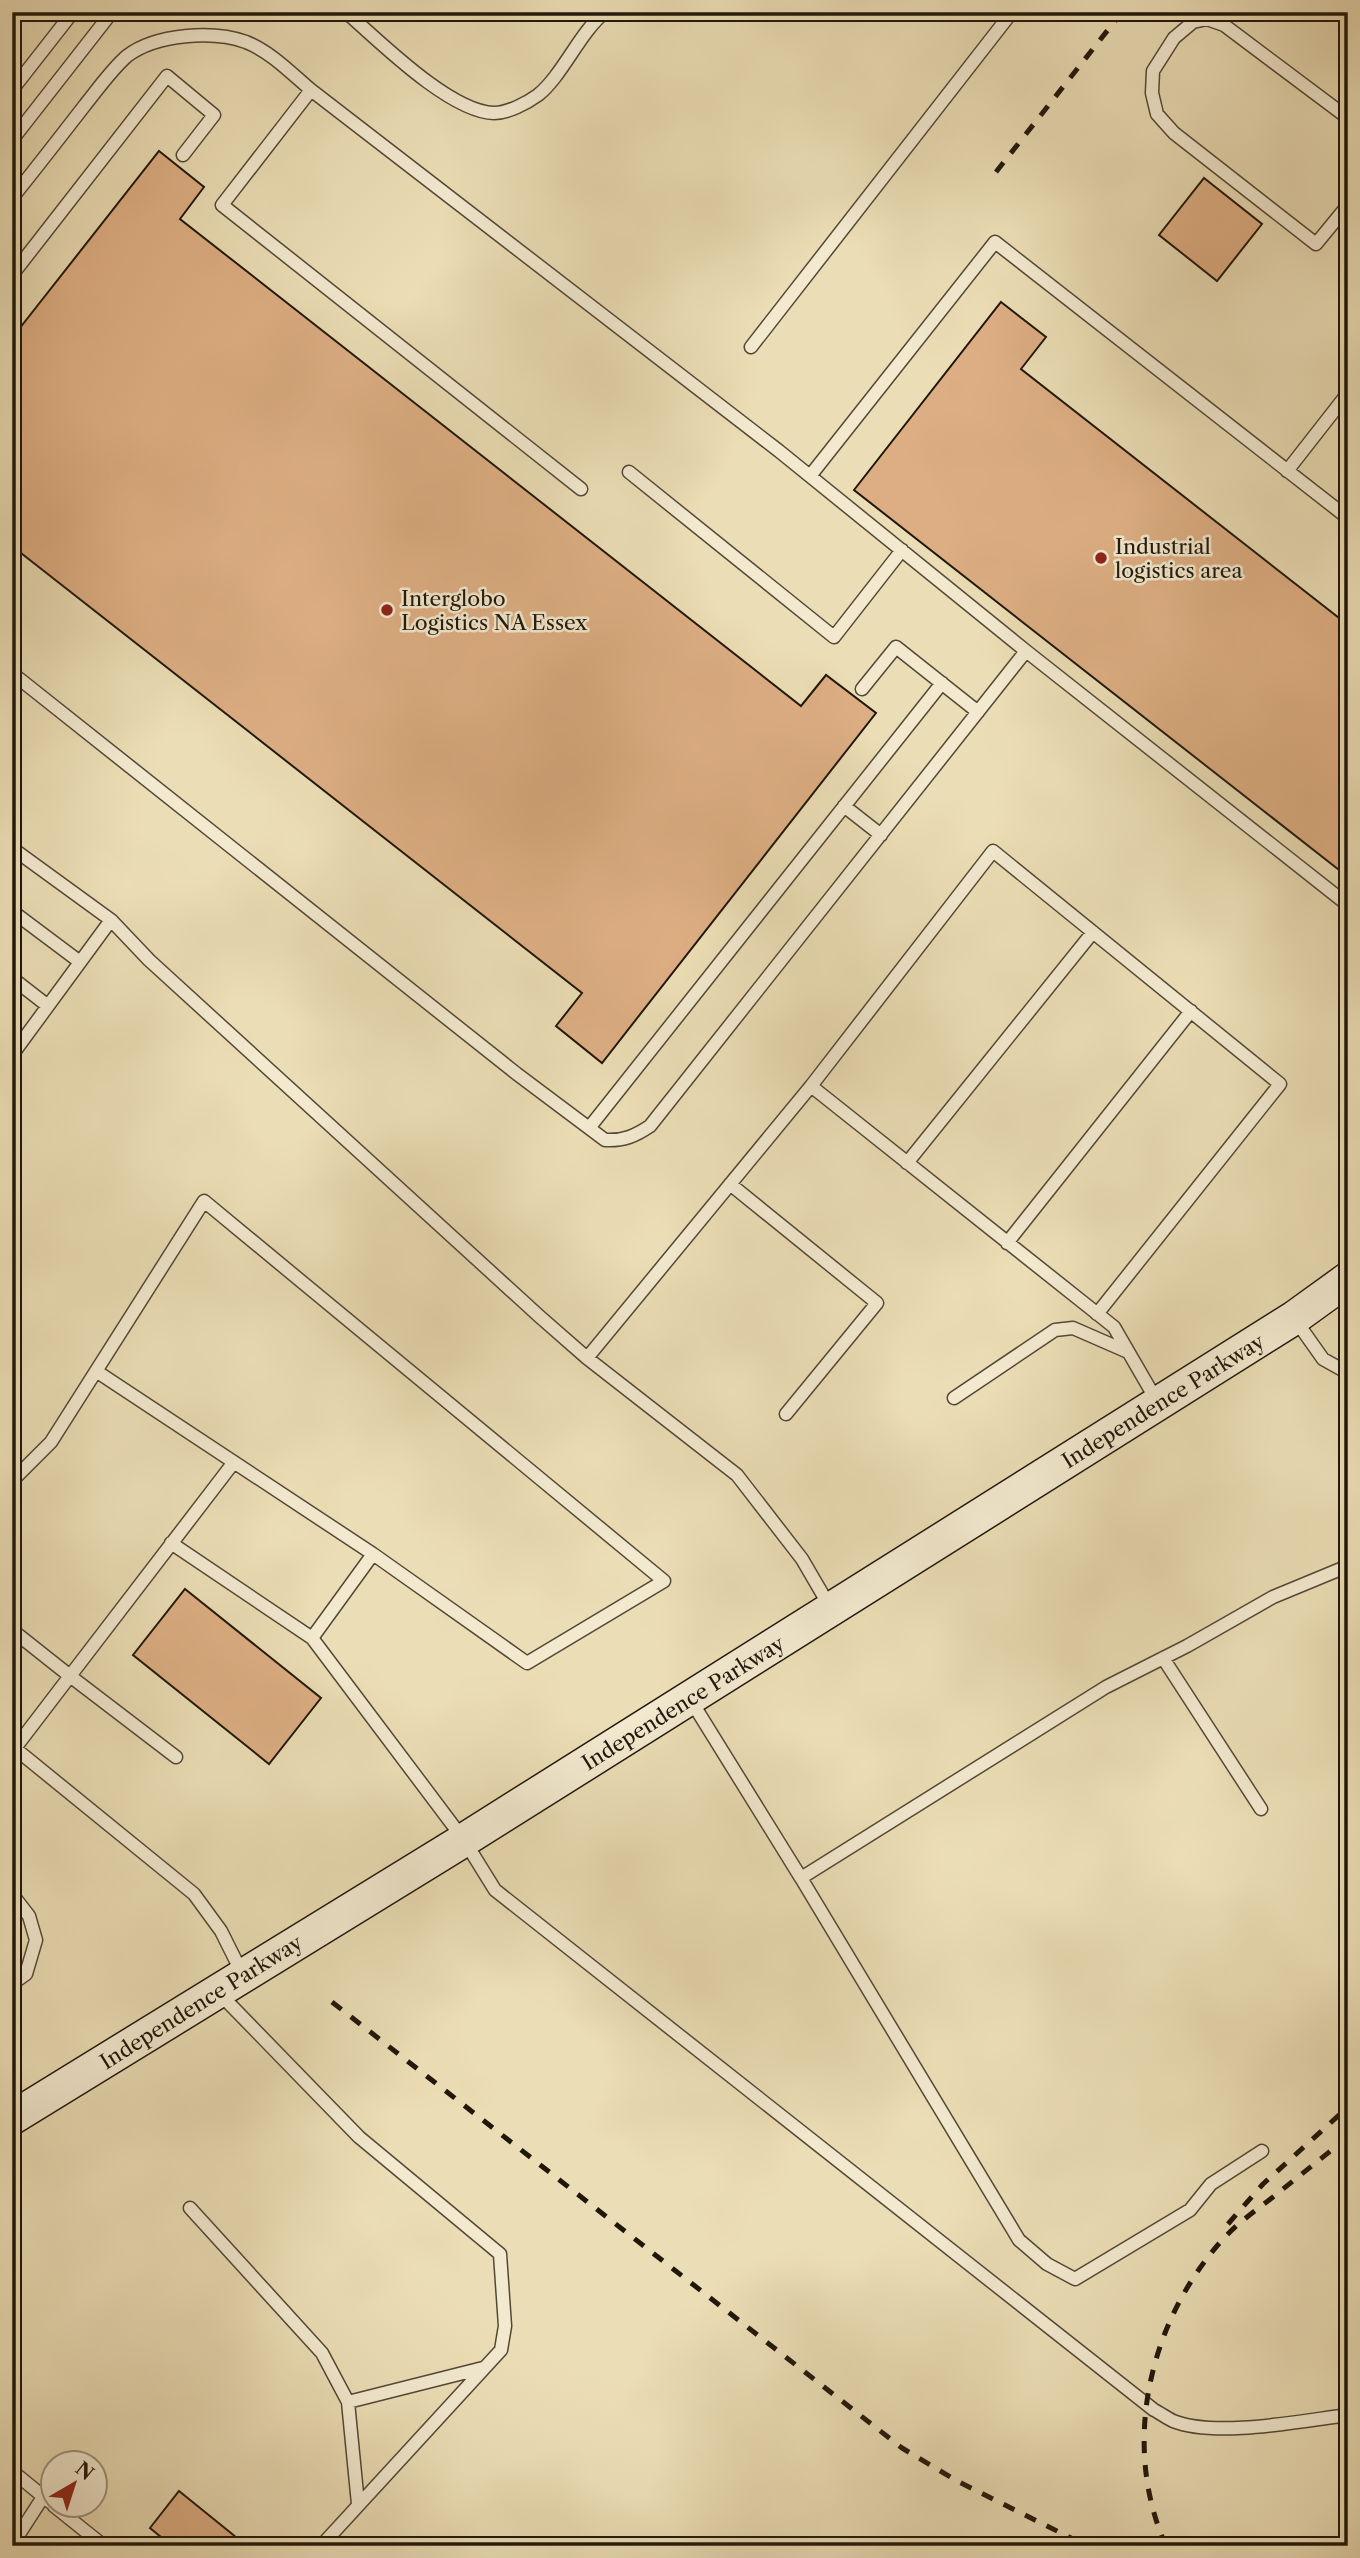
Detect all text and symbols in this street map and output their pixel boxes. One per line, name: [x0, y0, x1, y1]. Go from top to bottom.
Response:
place label: Industrial logistics area: [1115, 534, 1244, 583]
marker: Industrial logistics area: [1093, 550, 1109, 566]
place label: Interglobo Logistics NA Essex: [401, 586, 588, 635]
marker: Interglobo Logistics NA Essex: [379, 602, 395, 618]
street label: Independence Parkway: [1057, 1328, 1269, 1474]
street label: Independence Parkway: [577, 1630, 789, 1776]
street label: Independence Parkway: [95, 1929, 307, 2075]
north arrow: [38, 2450, 108, 2520]
text: N: [71, 2457, 98, 2485]

